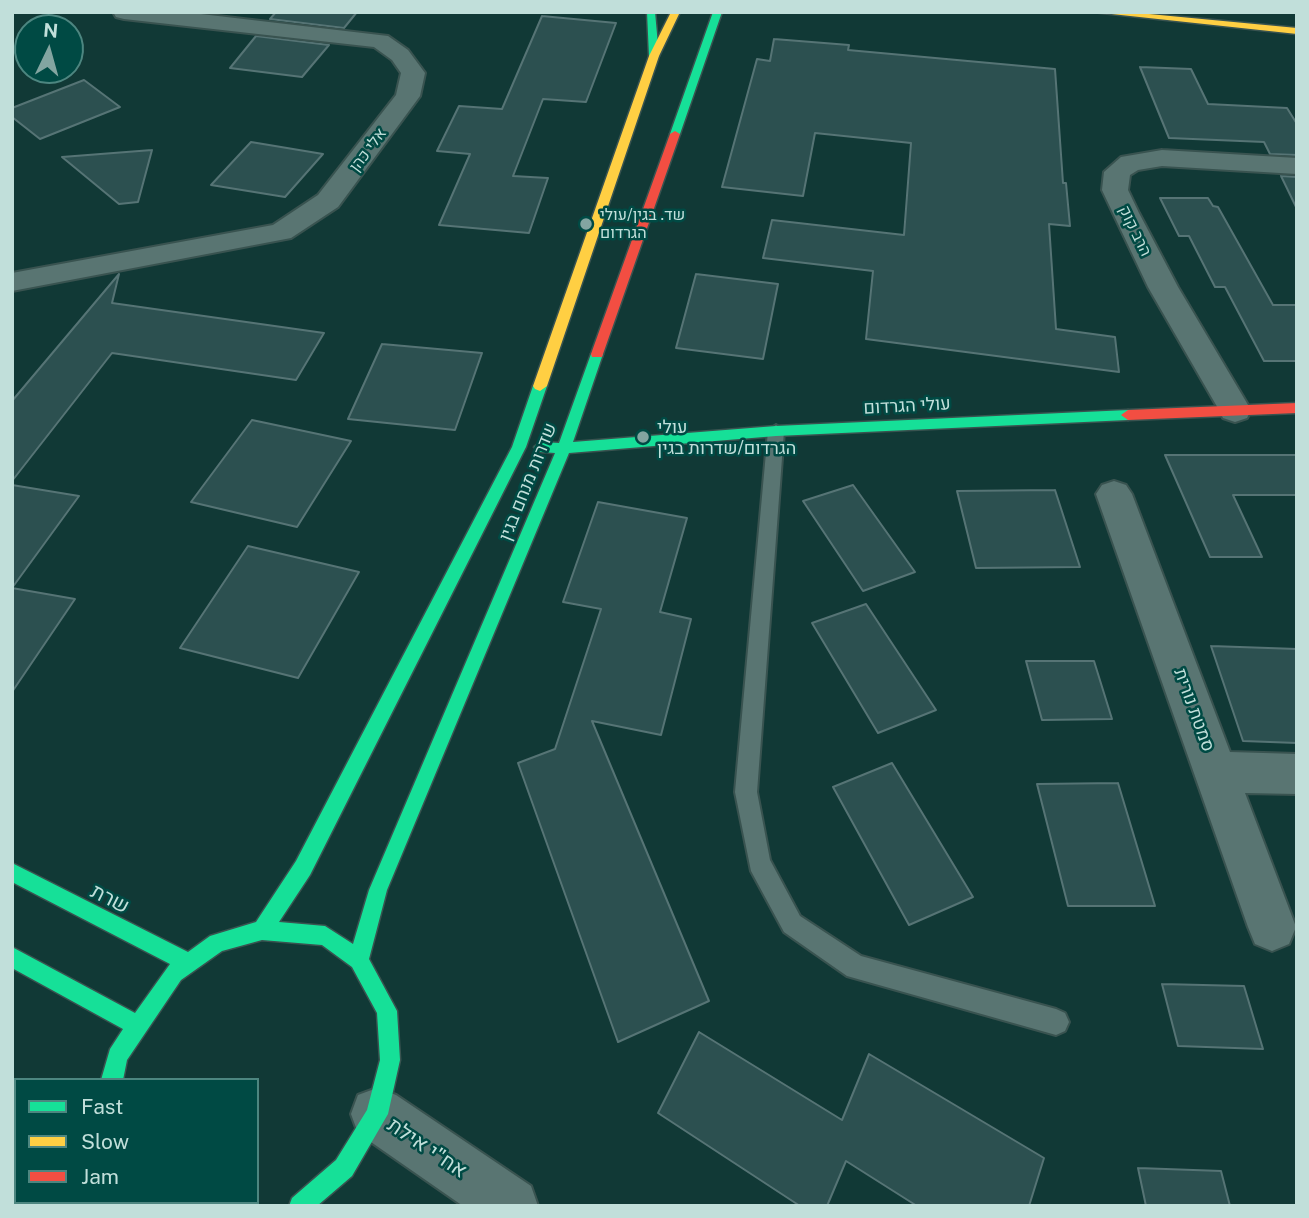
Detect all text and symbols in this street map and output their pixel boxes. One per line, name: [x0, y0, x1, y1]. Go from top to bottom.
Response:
north arrow: [14, 14, 84, 84]
text: N: [42, 18, 59, 42]
street label: אלי כהן: [345, 124, 391, 176]
street label: הרב קוק: [1114, 202, 1156, 260]
place label: שד. בגין/עולי הגרדום: [600, 205, 685, 243]
marker: שד. בגין/עולי הגרדום: [578, 216, 594, 232]
street label: עולי הגרדום: [863, 393, 951, 419]
place label: עולי הגרדום/שדרות בגין: [657, 416, 796, 458]
street label: שדרות מנחם בגין: [495, 420, 561, 544]
marker: עולי הגרדום/שדרות בגין: [635, 429, 651, 445]
street label: סמטת נורית: [1169, 665, 1219, 755]
street label: שרת: [86, 879, 134, 919]
legend: [14, 1078, 259, 1204]
text: Fast: [81, 1094, 123, 1119]
street label: אח"י אילת: [383, 1112, 471, 1184]
text: Slow: [81, 1129, 129, 1154]
text: Jam: [81, 1164, 119, 1189]

